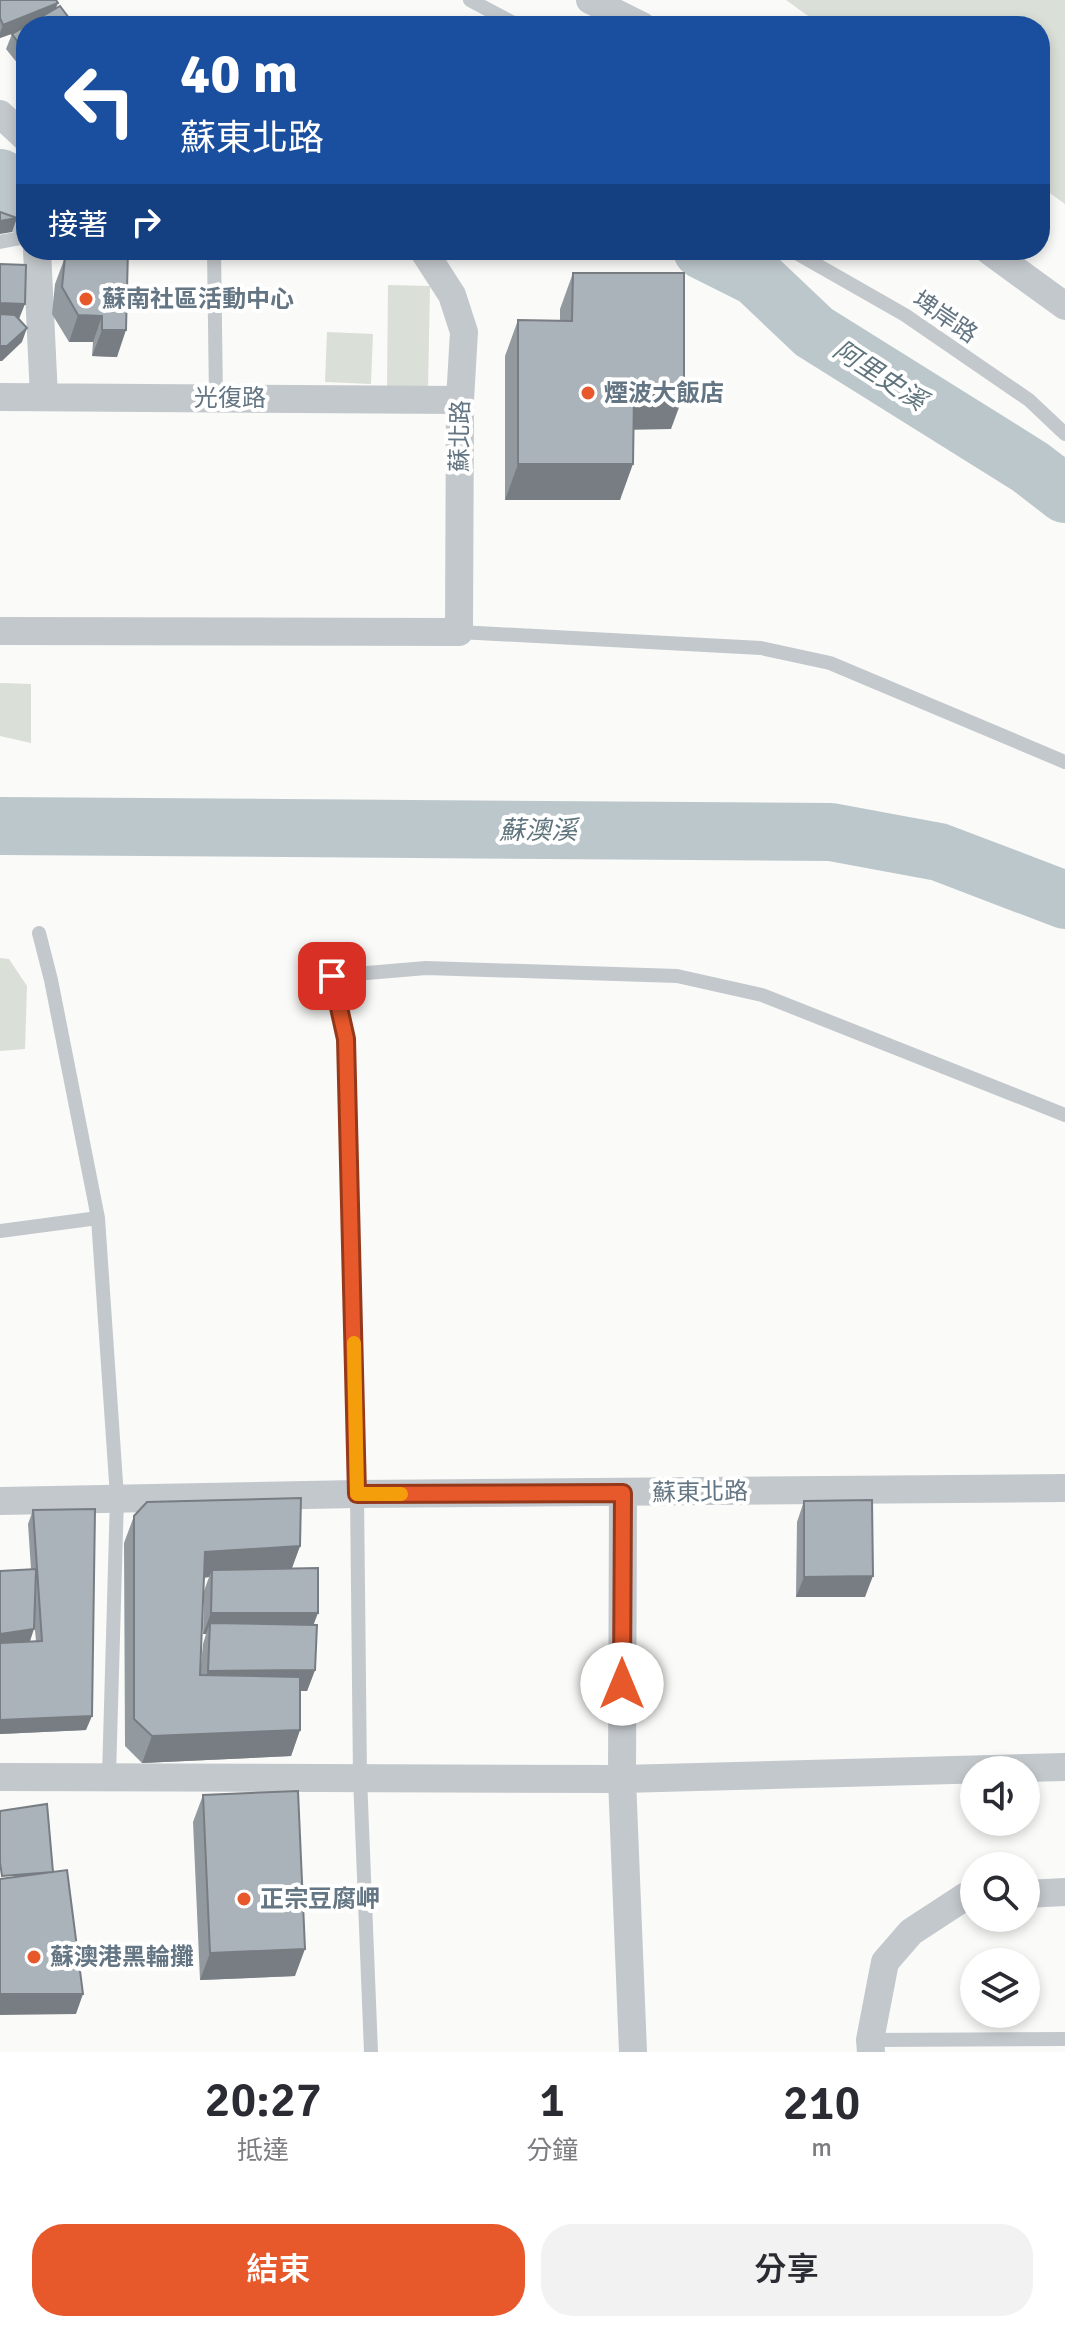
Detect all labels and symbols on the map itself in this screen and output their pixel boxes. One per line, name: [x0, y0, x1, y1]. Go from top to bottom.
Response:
place label: 蘇南社區活動中心: [102, 284, 294, 314]
street label: 埤岸路: [907, 284, 983, 350]
marker: 蘇南社區活動中心: [77, 290, 95, 308]
water label: 阿里史溪: [827, 334, 935, 420]
place label: 煙波大飯店: [604, 378, 724, 408]
street label: 光復路: [194, 383, 266, 413]
marker: 煙波大飯店: [579, 384, 597, 402]
street label: 蘇北路: [444, 400, 476, 472]
water label: 蘇澳溪: [499, 815, 581, 847]
pin: [298, 942, 366, 1010]
street label: 蘇東北路: [652, 1476, 748, 1508]
position arrow: [580, 1642, 664, 1726]
place label: 正宗豆腐岬: [260, 1884, 380, 1914]
marker: 正宗豆腐岬: [235, 1890, 253, 1908]
place label: 蘇澳港黑輪攤: [50, 1942, 194, 1972]
marker: 蘇澳港黑輪攤: [25, 1948, 43, 1966]

